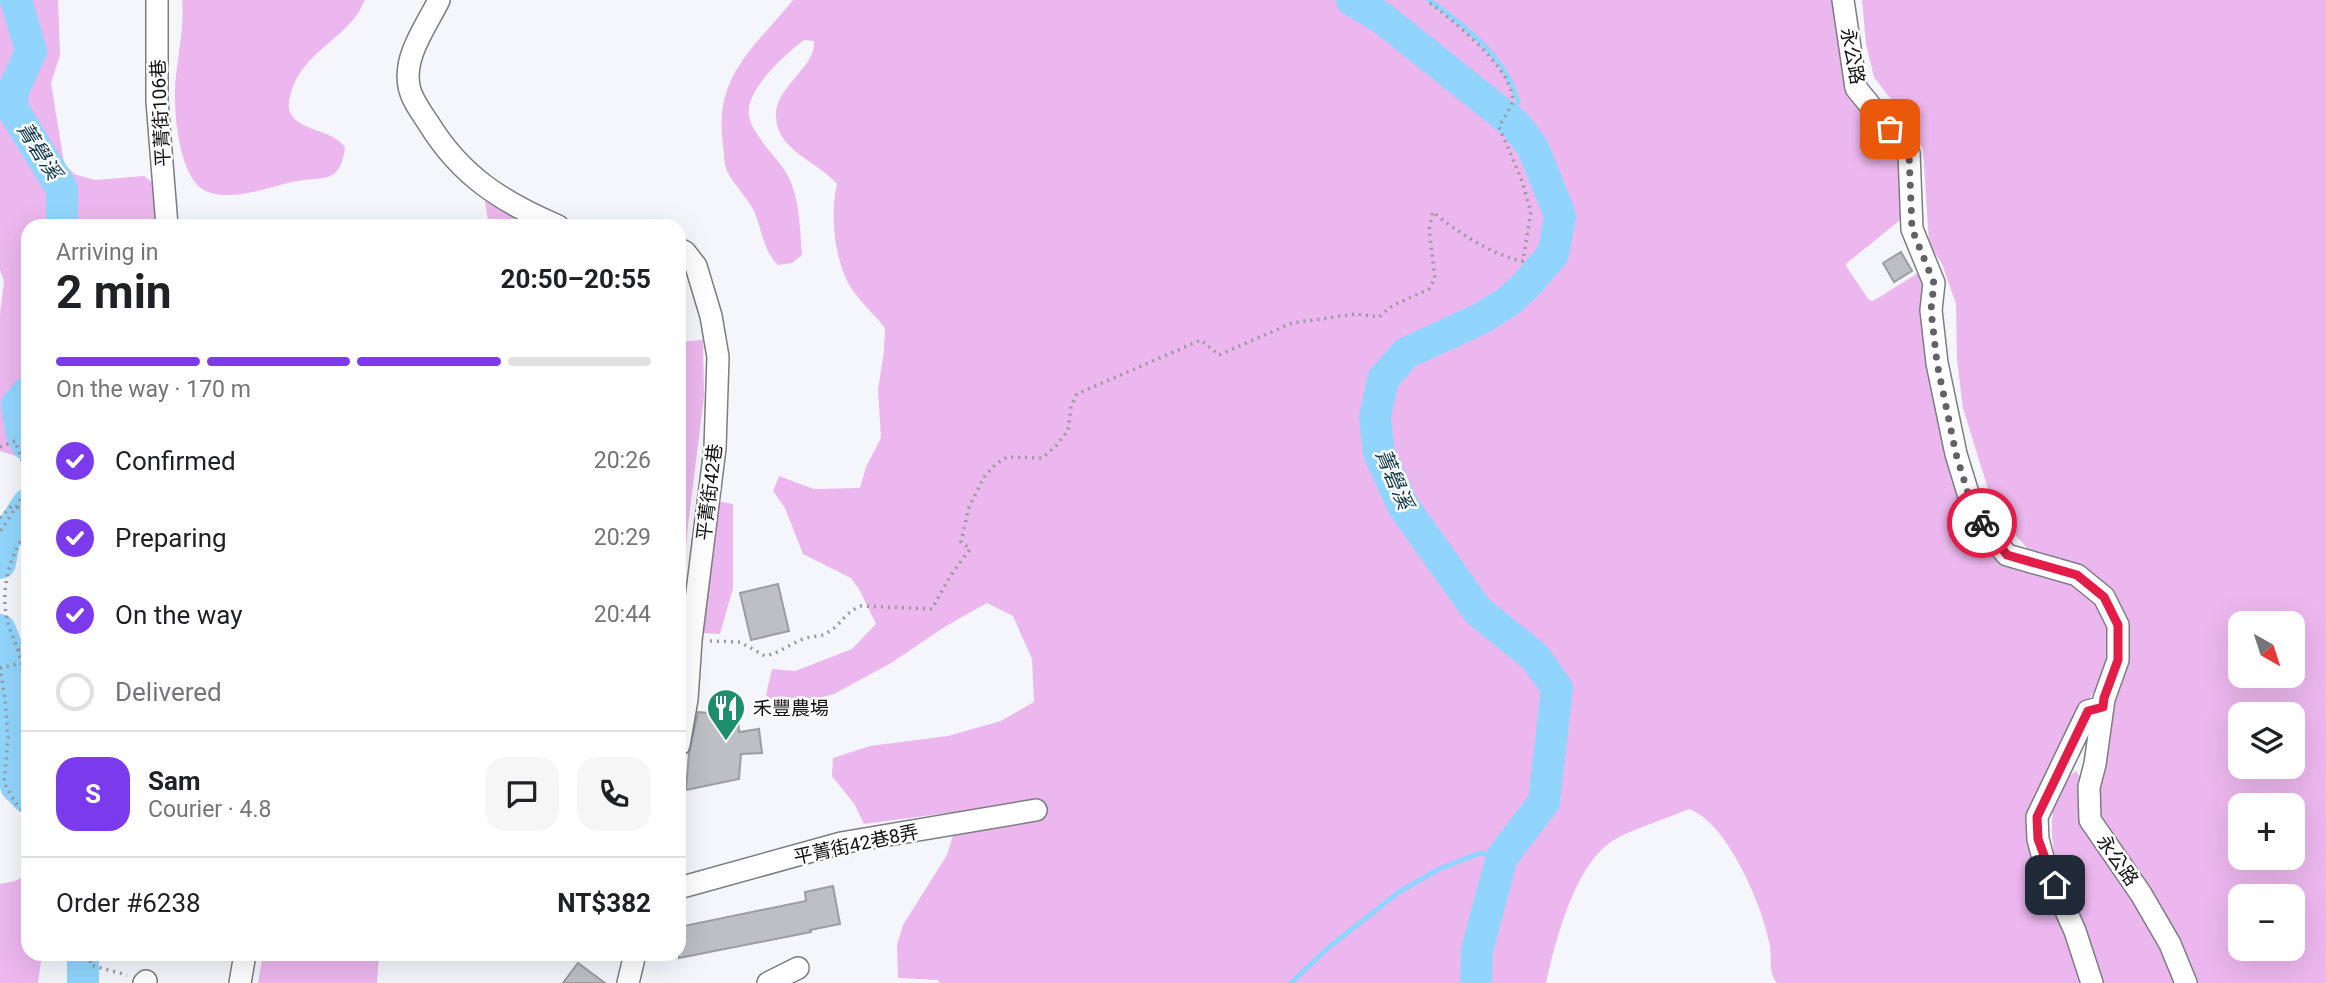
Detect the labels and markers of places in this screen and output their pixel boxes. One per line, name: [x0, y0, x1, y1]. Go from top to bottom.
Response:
pin: [1860, 99, 1920, 159]
restaurant icon: 禾豐農場: [705, 687, 747, 742]
place label: 禾豐農場: [753, 697, 829, 720]
pin: [2025, 855, 2085, 915]

